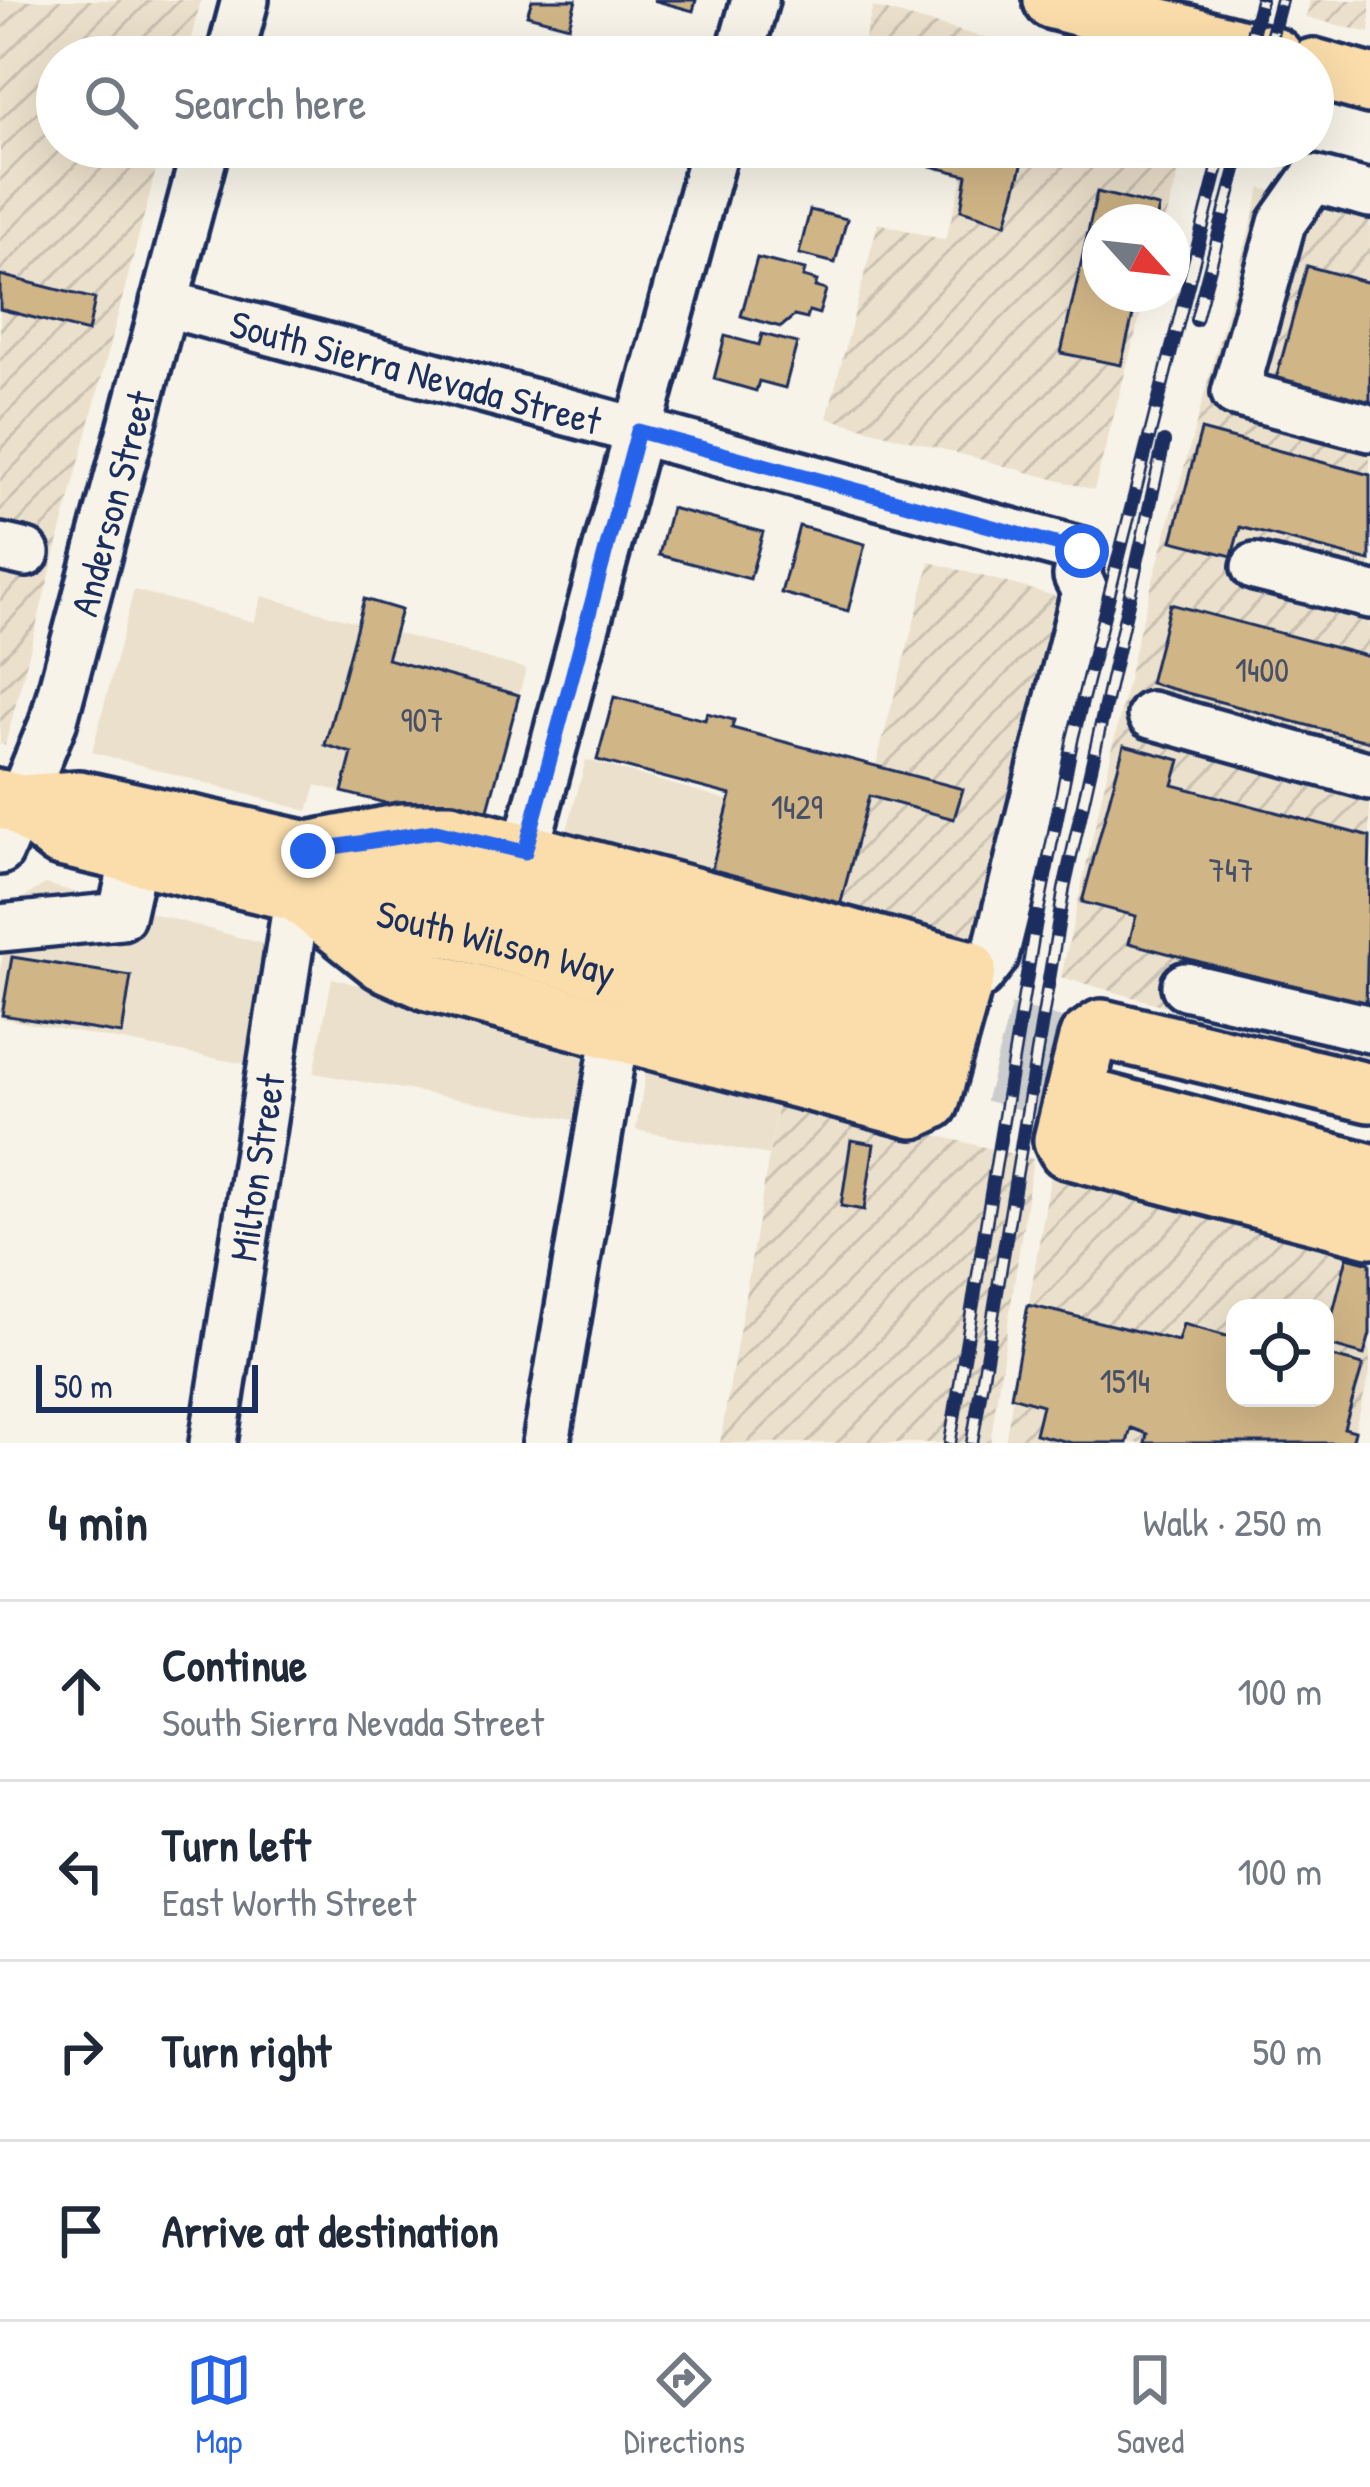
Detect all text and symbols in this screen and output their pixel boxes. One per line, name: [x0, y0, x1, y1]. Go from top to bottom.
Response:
search box: [36, 36, 1334, 168]
icon: search: [78, 69, 144, 135]
text: Search here: [174, 72, 366, 133]
north arrow: [1082, 204, 1190, 312]
street label: South Sierra Nevada Street: [225, 296, 608, 447]
street label: Anderson Street: [56, 384, 167, 621]
route start: [1055, 524, 1109, 578]
house number: 1400: [1235, 648, 1289, 692]
house number: 907: [400, 698, 444, 742]
house number: 1429: [771, 785, 823, 829]
route end: [281, 824, 335, 878]
house number: 747: [1208, 848, 1254, 892]
street label: South Wilson Way: [372, 885, 621, 997]
street label: Milton Street: [215, 1069, 296, 1265]
map controls: [1226, 1299, 1334, 1407]
button: locate: [1226, 1299, 1334, 1407]
scale bar: [36, 1359, 258, 1412]
house number: 1514: [1100, 1359, 1150, 1403]
text: 50 m: [54, 1364, 113, 1408]
text: 4 min: [48, 1487, 148, 1556]
text: Walk · 250 m: [1143, 1495, 1322, 1548]
text: Continue: [162, 1634, 307, 1695]
icon: ahead: [48, 1658, 114, 1724]
text: 100 m: [1237, 1664, 1322, 1717]
text: South Sierra Nevada Street: [162, 1695, 544, 1748]
text: Turn left: [162, 1814, 311, 1875]
icon: left: [48, 1838, 114, 1904]
text: 100 m: [1237, 1844, 1322, 1897]
text: East Worth Street: [162, 1875, 416, 1928]
icon: right: [48, 2018, 114, 2084]
text: Turn right: [162, 2020, 331, 2081]
text: 50 m: [1253, 2024, 1322, 2077]
icon: arrive: [48, 2198, 114, 2264]
text: Arrive at destination: [162, 2200, 499, 2261]
tab: Map: [186, 2347, 252, 2463]
tab: Directions: [624, 2347, 745, 2463]
tab: Saved: [1117, 2347, 1184, 2463]

